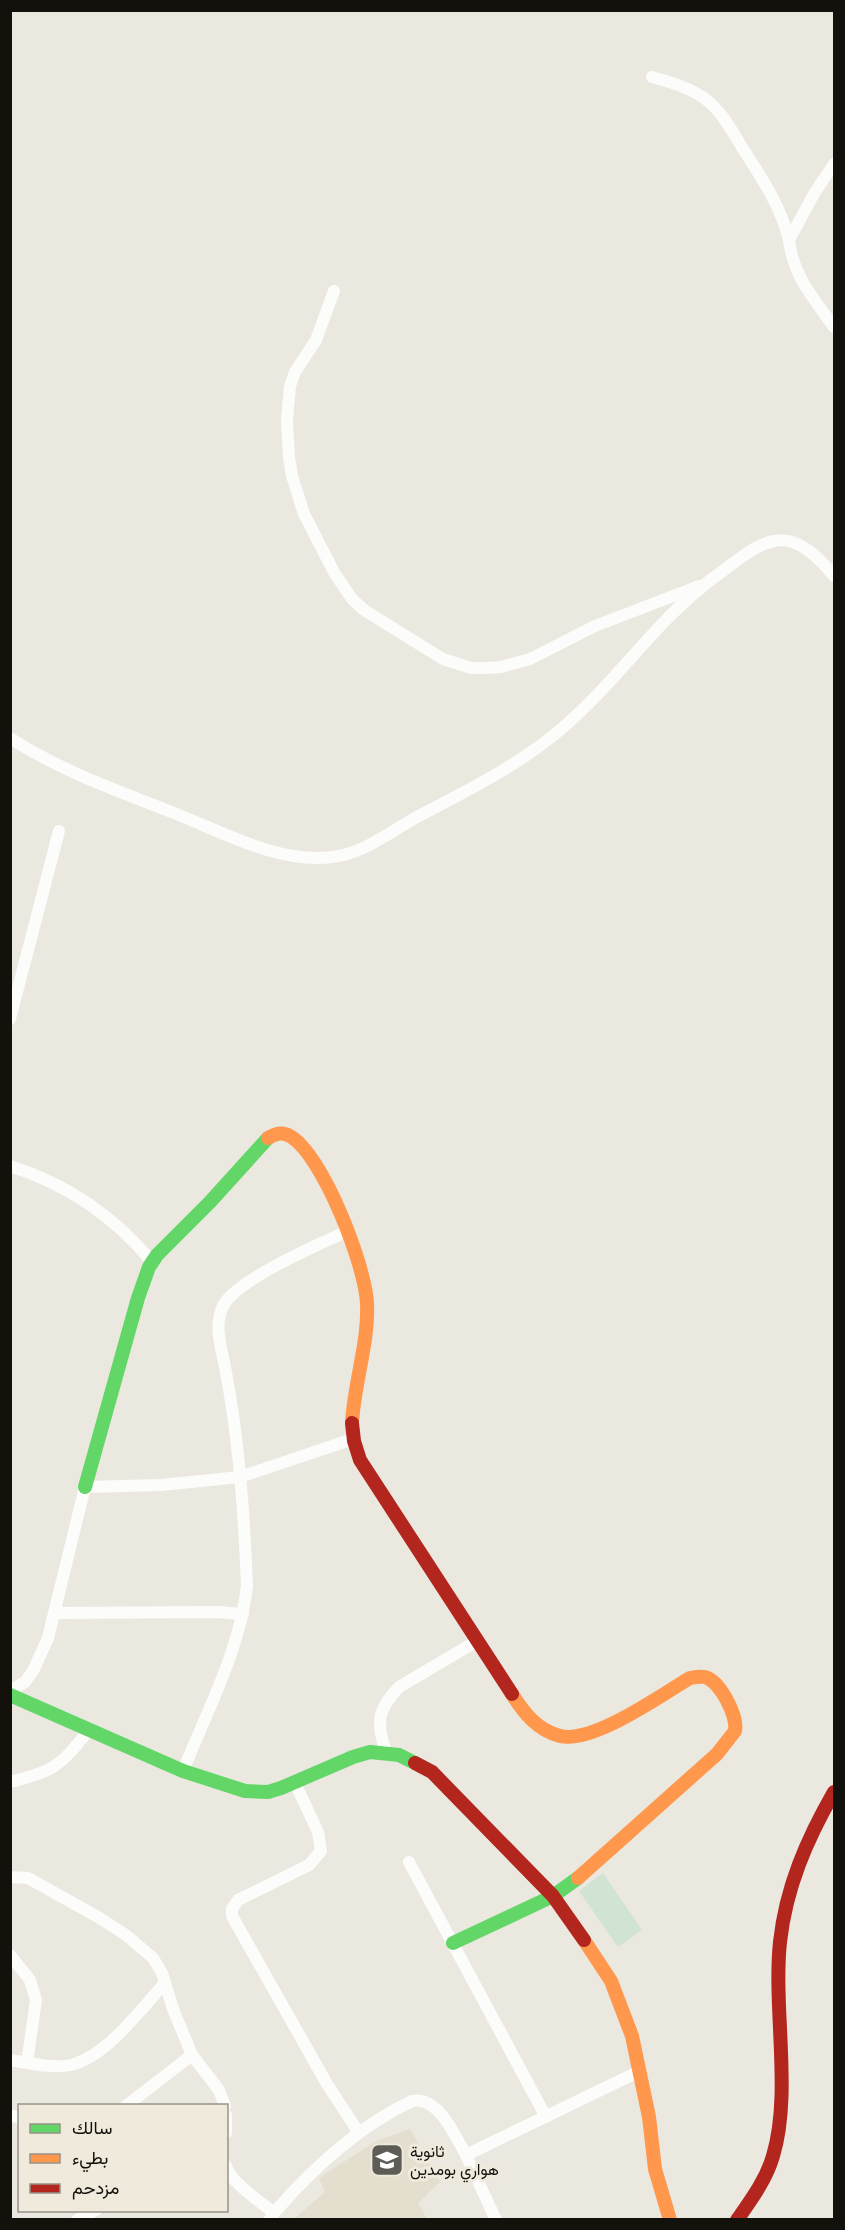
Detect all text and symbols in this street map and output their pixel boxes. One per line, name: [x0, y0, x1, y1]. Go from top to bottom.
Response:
legend: [18, 2104, 228, 2212]
text: سالك: [72, 2115, 112, 2139]
place label: ثانوية هواري بومدين: [410, 2140, 499, 2183]
school or university icon: ثانوية هواري بومدين: [369, 2142, 405, 2178]
text: بطيء: [72, 2145, 108, 2173]
text: مزدحم: [72, 2175, 119, 2200]

